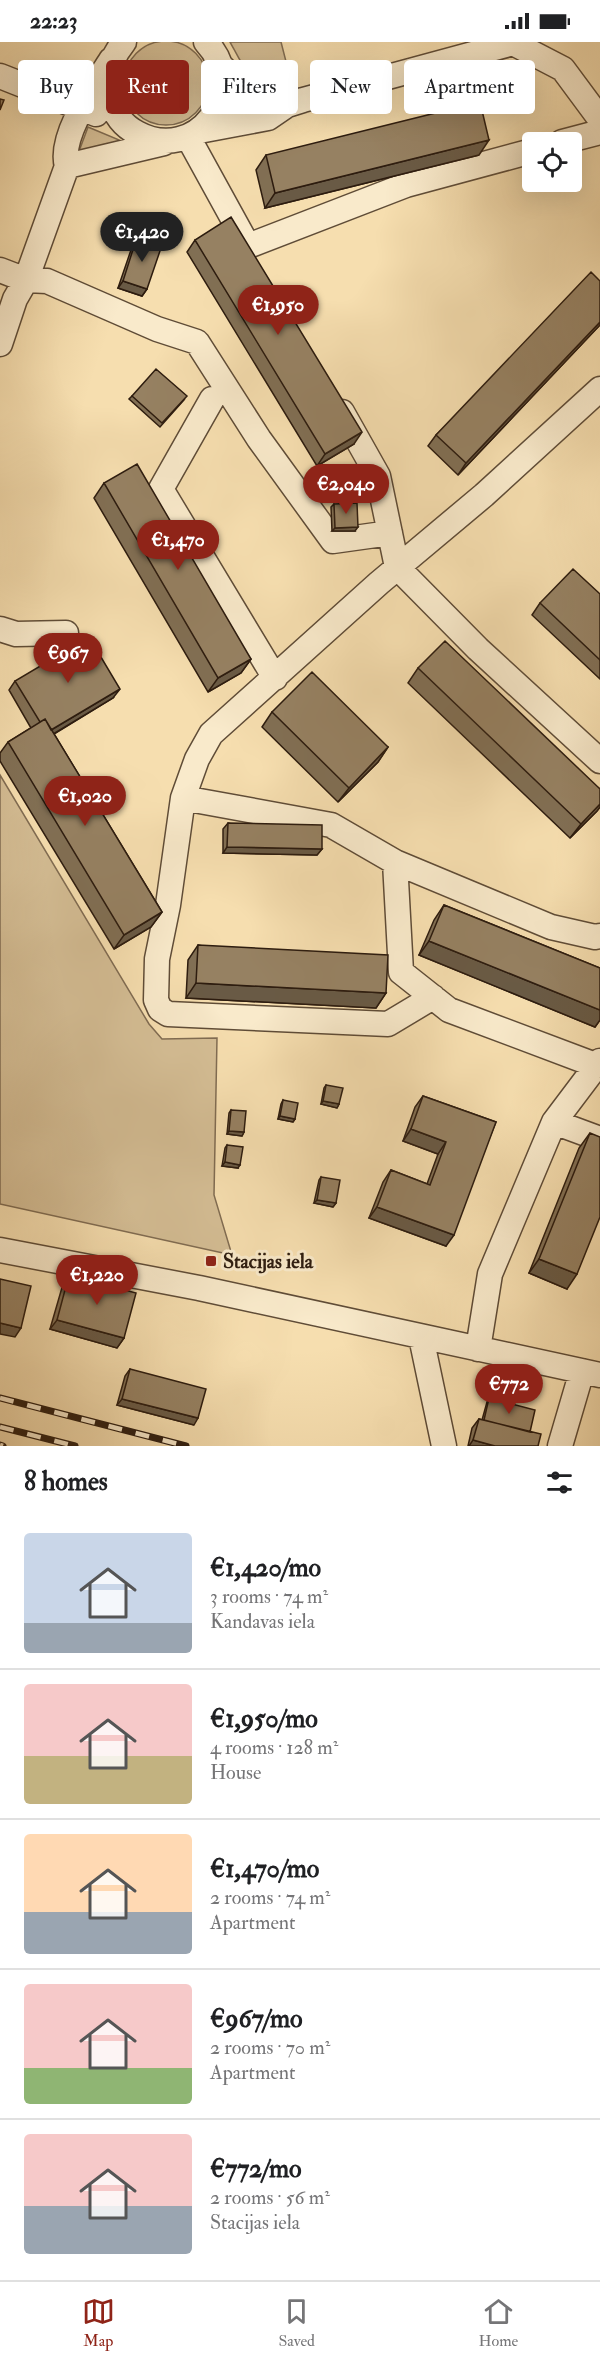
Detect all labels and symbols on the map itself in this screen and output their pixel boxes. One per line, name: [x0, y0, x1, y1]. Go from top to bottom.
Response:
pin: €1,420: [93, 212, 191, 263]
pin: €1,950: [229, 285, 327, 336]
pin: €2,040: [297, 464, 395, 515]
pin: €1,470: [129, 520, 227, 571]
pin: €967: [32, 633, 104, 684]
pin: €1,020: [36, 776, 134, 827]
place label: Stacijas iela: [223, 1249, 314, 1274]
marker: Stacijas iela: [204, 1254, 218, 1268]
pin: €1,220: [48, 1255, 146, 1306]
pin: €772: [473, 1364, 545, 1415]

